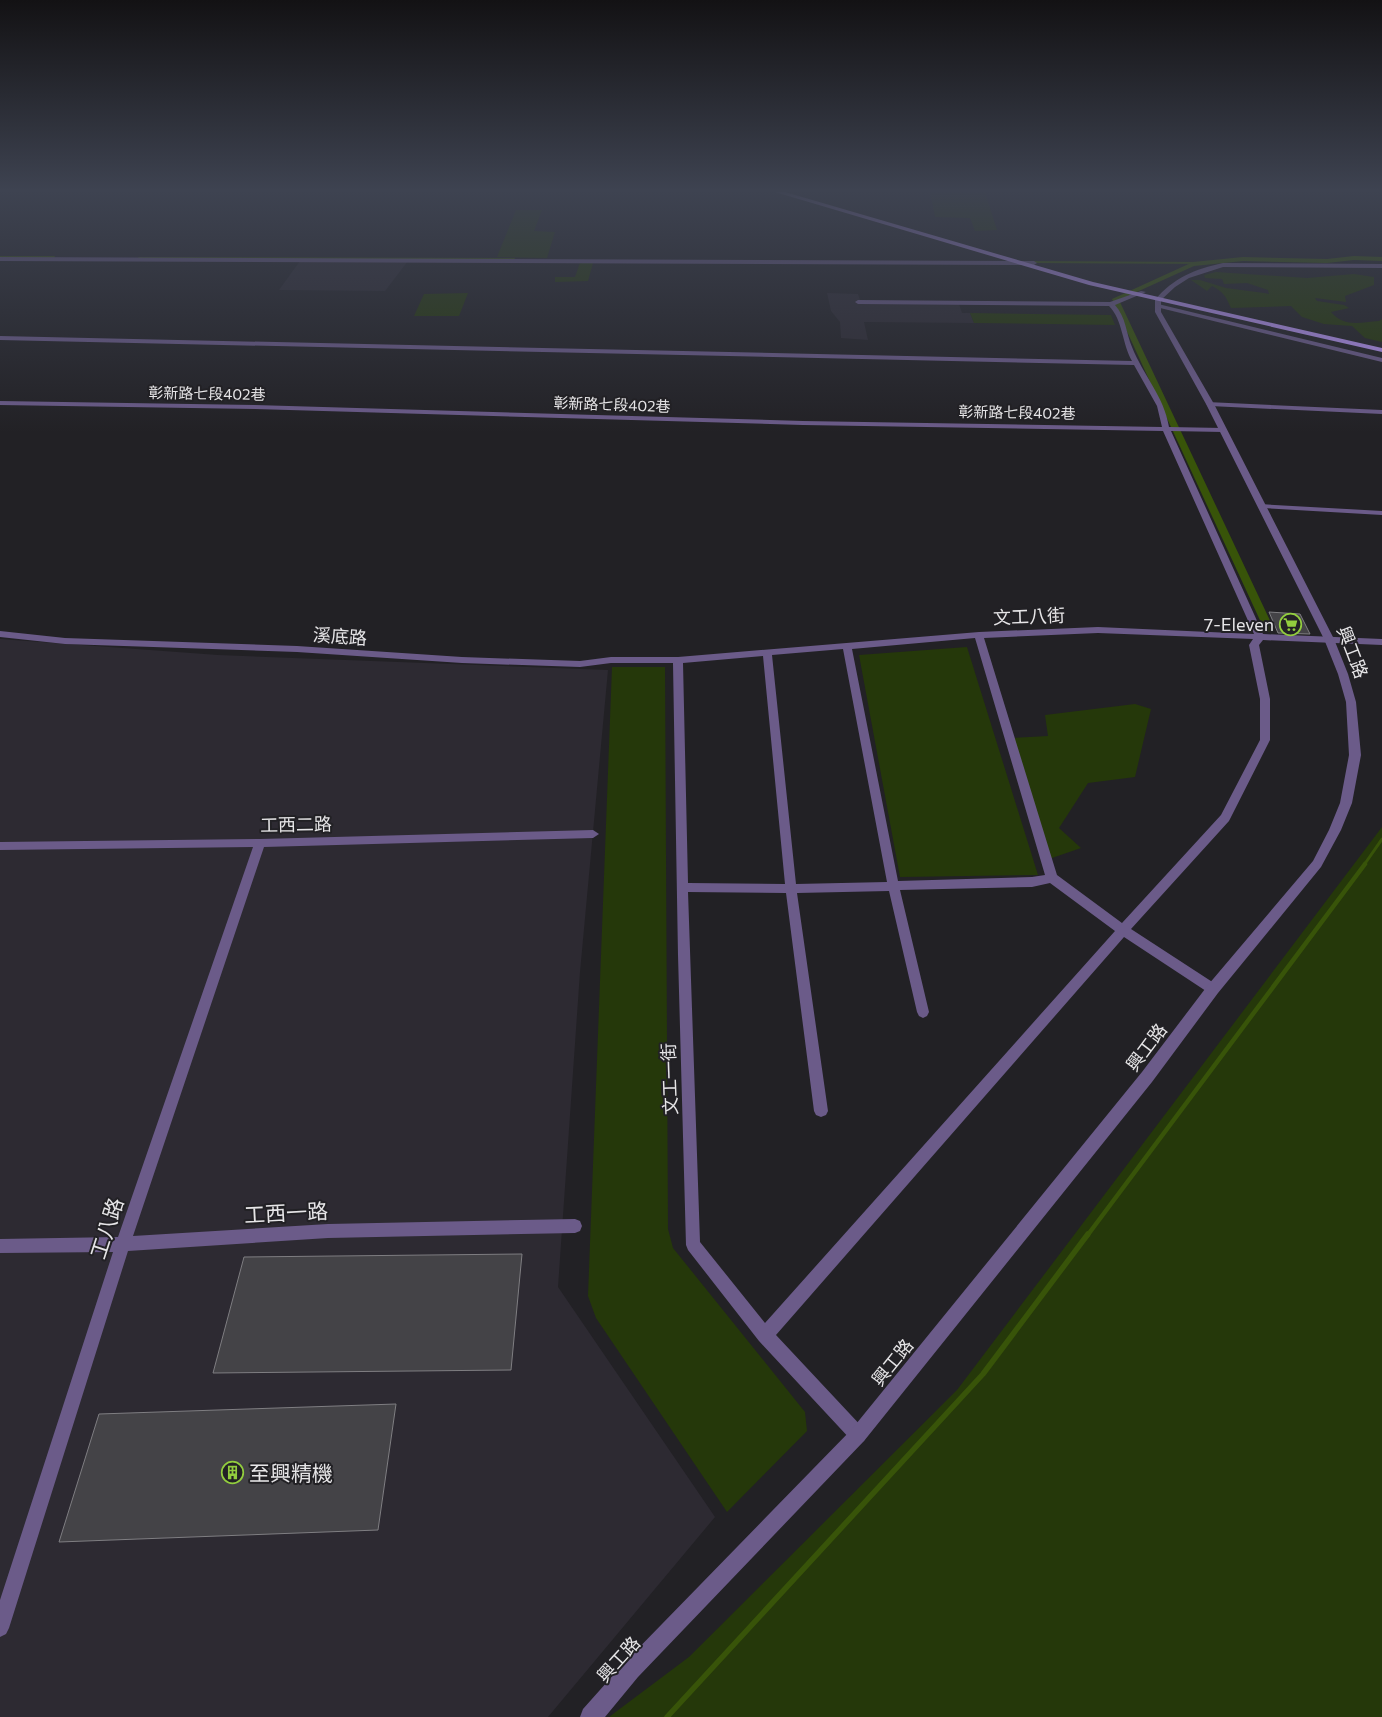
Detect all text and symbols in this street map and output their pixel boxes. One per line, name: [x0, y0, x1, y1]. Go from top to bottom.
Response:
street label: 彰新路七段402巷: [148, 383, 266, 403]
street label: 彰新路七段402巷: [553, 393, 671, 415]
street label: 彰新路七段402巷: [958, 402, 1076, 422]
street label: 文工八街: [993, 604, 1065, 628]
supermarket icon: 7-Eleven: [1278, 612, 1302, 636]
place label: 7-Eleven: [1204, 613, 1274, 635]
street label: 溪底路: [312, 623, 368, 649]
street label: 興工路: [1333, 623, 1373, 681]
street label: 工西二路: [260, 812, 332, 836]
street label: 興工路: [1121, 1019, 1171, 1075]
street label: 文工一街: [657, 1043, 681, 1115]
street label: 工八路: [84, 1194, 128, 1262]
street label: 工西一路: [243, 1197, 329, 1227]
street label: 興工路: [866, 1334, 918, 1390]
building icon: 至興精機: [221, 1460, 245, 1484]
place label: 至興精機: [249, 1460, 333, 1485]
street label: 興工路: [592, 1632, 644, 1686]

